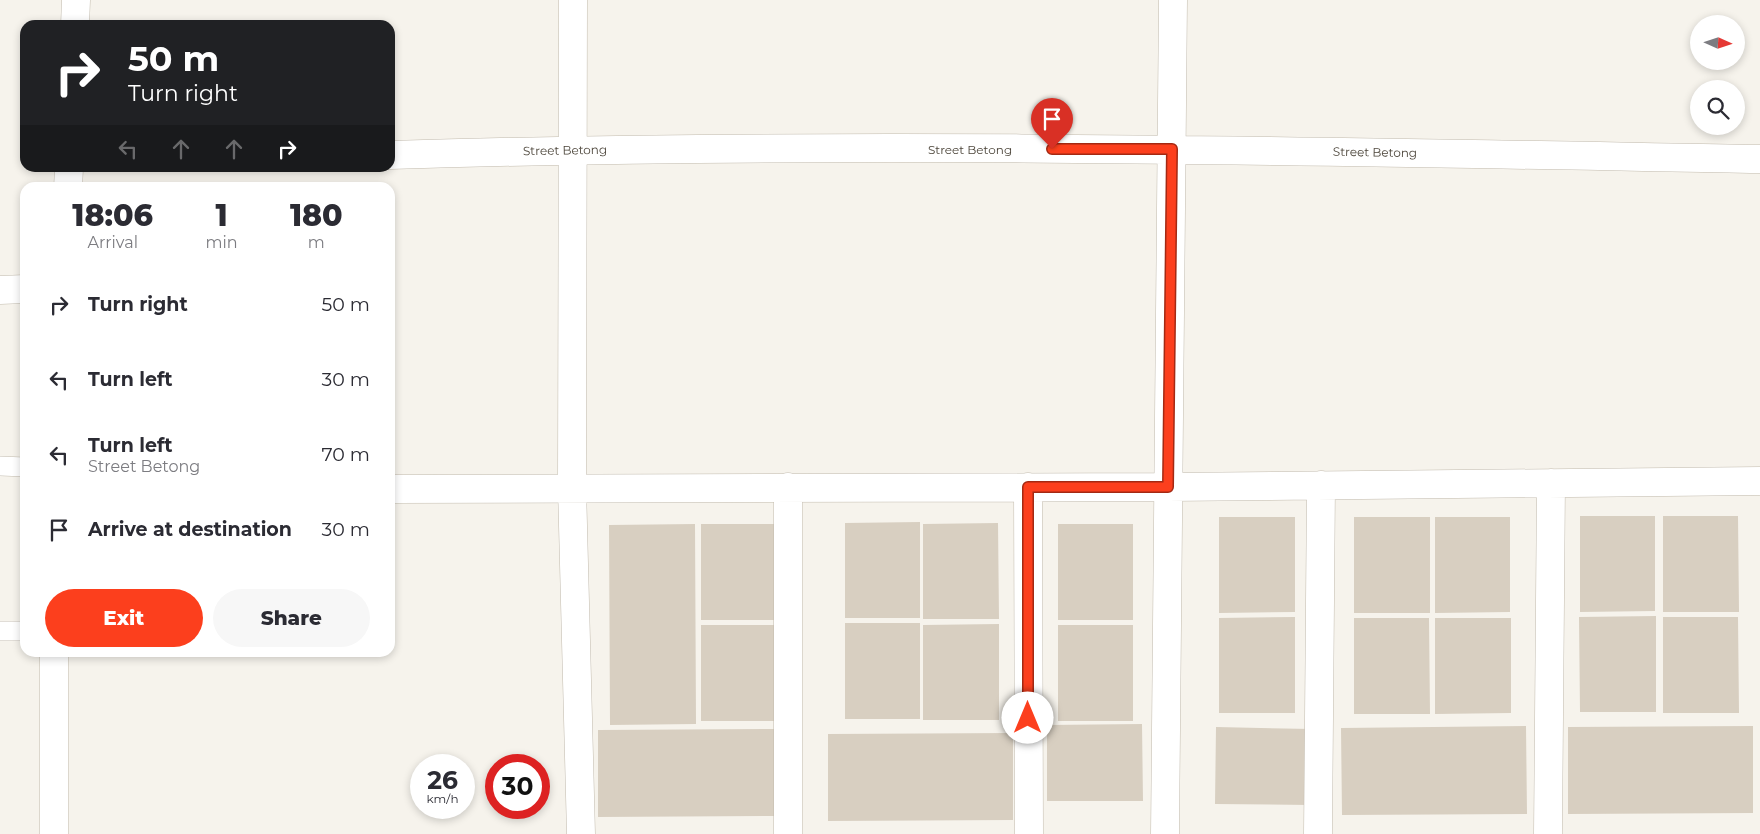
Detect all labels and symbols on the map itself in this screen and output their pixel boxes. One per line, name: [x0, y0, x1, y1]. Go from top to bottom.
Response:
north arrow: [1690, 15, 1745, 70]
pin: [1031, 98, 1073, 149]
street label: Street Betong: [523, 142, 607, 158]
street label: Street Betong: [928, 142, 1012, 157]
street label: Street Betong: [1333, 144, 1417, 160]
position arrow: [1001, 691, 1053, 743]
speed limit sign: 30: [485, 754, 550, 819]

